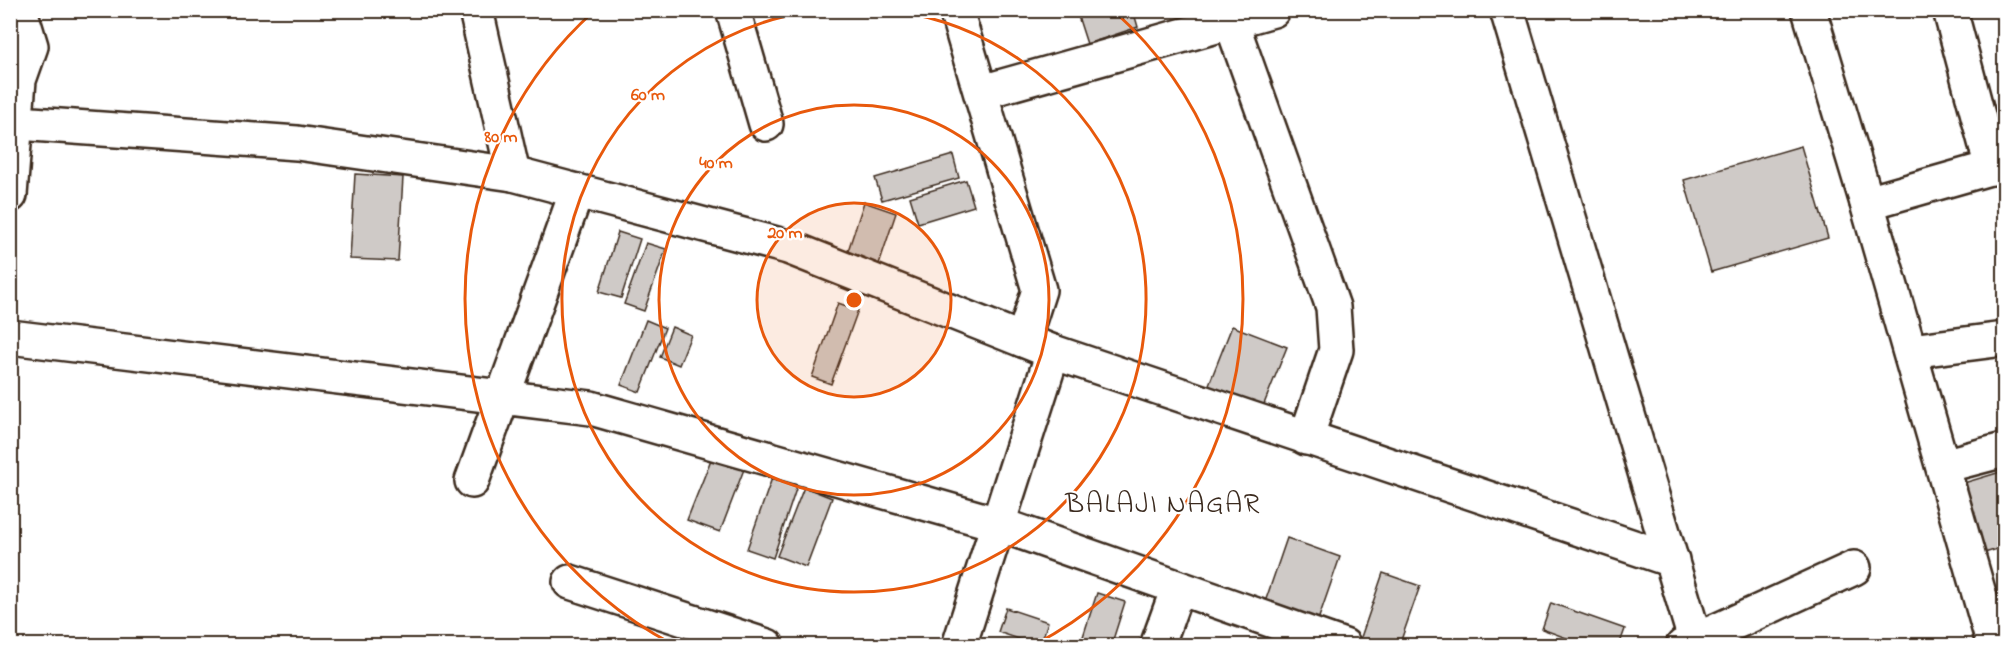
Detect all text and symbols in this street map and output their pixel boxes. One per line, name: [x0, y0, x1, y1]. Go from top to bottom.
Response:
text: 60 m: [631, 83, 665, 109]
text: 80 m: [484, 125, 518, 151]
text: 40 m: [699, 151, 733, 177]
text: 20 m: [766, 221, 803, 247]
centre of rings: [844, 290, 864, 310]
district label: BALAJI NAGAR: [1064, 485, 1261, 526]

